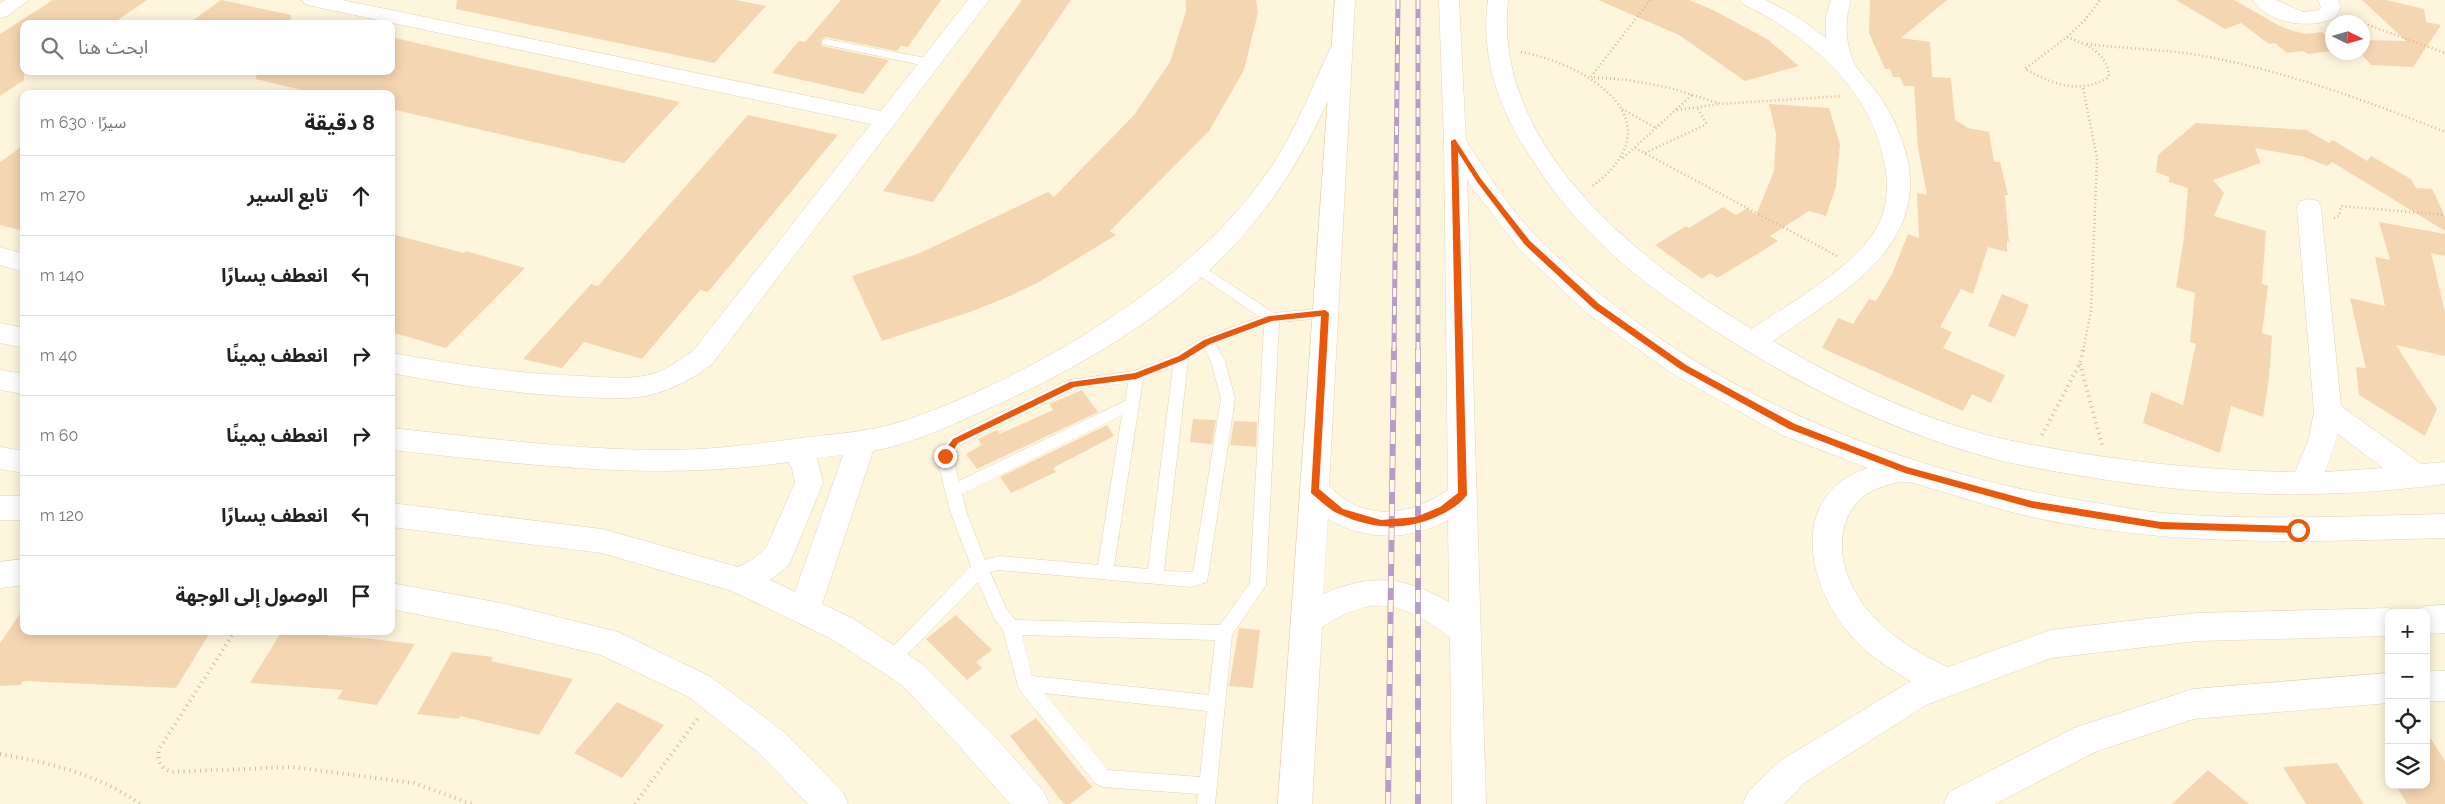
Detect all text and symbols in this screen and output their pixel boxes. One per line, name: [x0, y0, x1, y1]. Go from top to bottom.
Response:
north arrow: [2325, 15, 2370, 60]
search box: [20, 20, 395, 75]
icon: search: [38, 34, 66, 62]
text: ابحث هنا: [78, 36, 148, 58]
text: 8 دقيقة: [304, 110, 375, 135]
text: سيرًا · 630 m: [40, 113, 126, 132]
icon: ahead: [347, 182, 375, 210]
text: تابع السير: [247, 184, 328, 206]
text: 270 m: [40, 186, 85, 205]
icon: left: [347, 262, 375, 290]
text: انعطف يسارًا: [221, 264, 328, 286]
text: 140 m: [40, 266, 84, 285]
icon: right: [347, 342, 375, 370]
text: انعطف يمينًا: [226, 344, 328, 366]
text: 40 m: [40, 346, 77, 365]
icon: right: [347, 422, 375, 450]
text: انعطف يمينًا: [226, 424, 328, 446]
text: 60 m: [40, 426, 78, 445]
route end: [934, 445, 957, 468]
icon: left: [347, 502, 375, 530]
text: انعطف يسارًا: [221, 504, 328, 526]
text: 120 m: [40, 506, 84, 525]
route start: [2287, 519, 2310, 542]
icon: arrive: [347, 582, 375, 610]
text: الوصول إلى الوجهة: [175, 584, 328, 606]
map controls: [2385, 609, 2430, 789]
button: +: [2385, 609, 2430, 654]
button: −: [2385, 654, 2430, 699]
button: locate: [2385, 699, 2430, 744]
button: layers: [2385, 744, 2430, 789]

